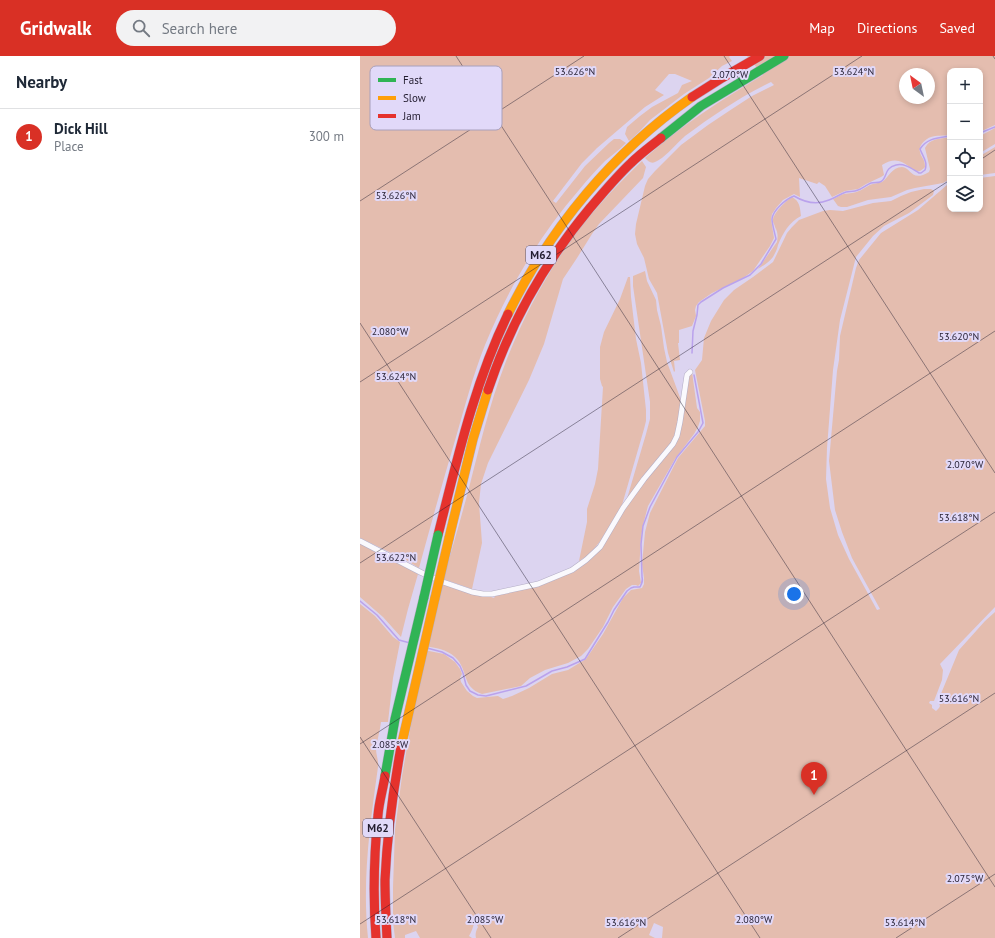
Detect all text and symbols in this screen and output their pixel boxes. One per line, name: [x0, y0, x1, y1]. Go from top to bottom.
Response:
search box: [116, 10, 396, 46]
text: Gridwalk: [20, 16, 92, 40]
icon: search: [130, 17, 152, 39]
text: Search here: [162, 19, 237, 38]
text: Map: [809, 19, 835, 37]
text: Directions: [857, 19, 917, 37]
text: Saved: [939, 19, 975, 37]
text: 53.626°N: [555, 65, 595, 78]
text: 53.624°N: [834, 65, 874, 78]
legend: [370, 66, 502, 130]
text: 2.070°W: [712, 68, 749, 81]
north arrow: [899, 68, 935, 104]
map controls: [947, 68, 983, 212]
button: +: [947, 68, 983, 104]
text: Nearby: [16, 71, 67, 93]
text: Fast: [403, 73, 423, 87]
text: Slow: [403, 91, 426, 105]
button: −: [947, 104, 983, 140]
text: Jam: [402, 109, 421, 123]
text: Dick Hill: [54, 119, 108, 138]
text: 1: [25, 128, 33, 145]
text: 300 m: [309, 128, 344, 145]
text: Place: [54, 138, 84, 155]
button: locate: [947, 140, 983, 176]
button: layers: [947, 176, 983, 212]
text: 53.626°N: [376, 189, 416, 202]
road number: M62: [526, 246, 556, 264]
text: 2.080°W: [372, 325, 409, 338]
text: 53.620°N: [939, 330, 979, 343]
text: 53.624°N: [376, 370, 416, 383]
text: 2.070°W: [947, 458, 984, 471]
text: 53.618°N: [939, 511, 979, 524]
text: 53.622°N: [376, 551, 416, 564]
your location: [784, 584, 804, 604]
text: 53.616°N: [939, 692, 979, 705]
text: 2.085°W: [372, 738, 409, 751]
pin: 1: [801, 762, 827, 795]
road number: M62: [363, 819, 393, 837]
text: 2.075°W: [947, 872, 984, 885]
text: 53.618°N: [376, 913, 416, 926]
text: 2.085°W: [467, 913, 504, 926]
text: 2.080°W: [736, 913, 773, 926]
text: 53.616°N: [606, 916, 646, 929]
text: 53.614°N: [885, 916, 925, 929]

